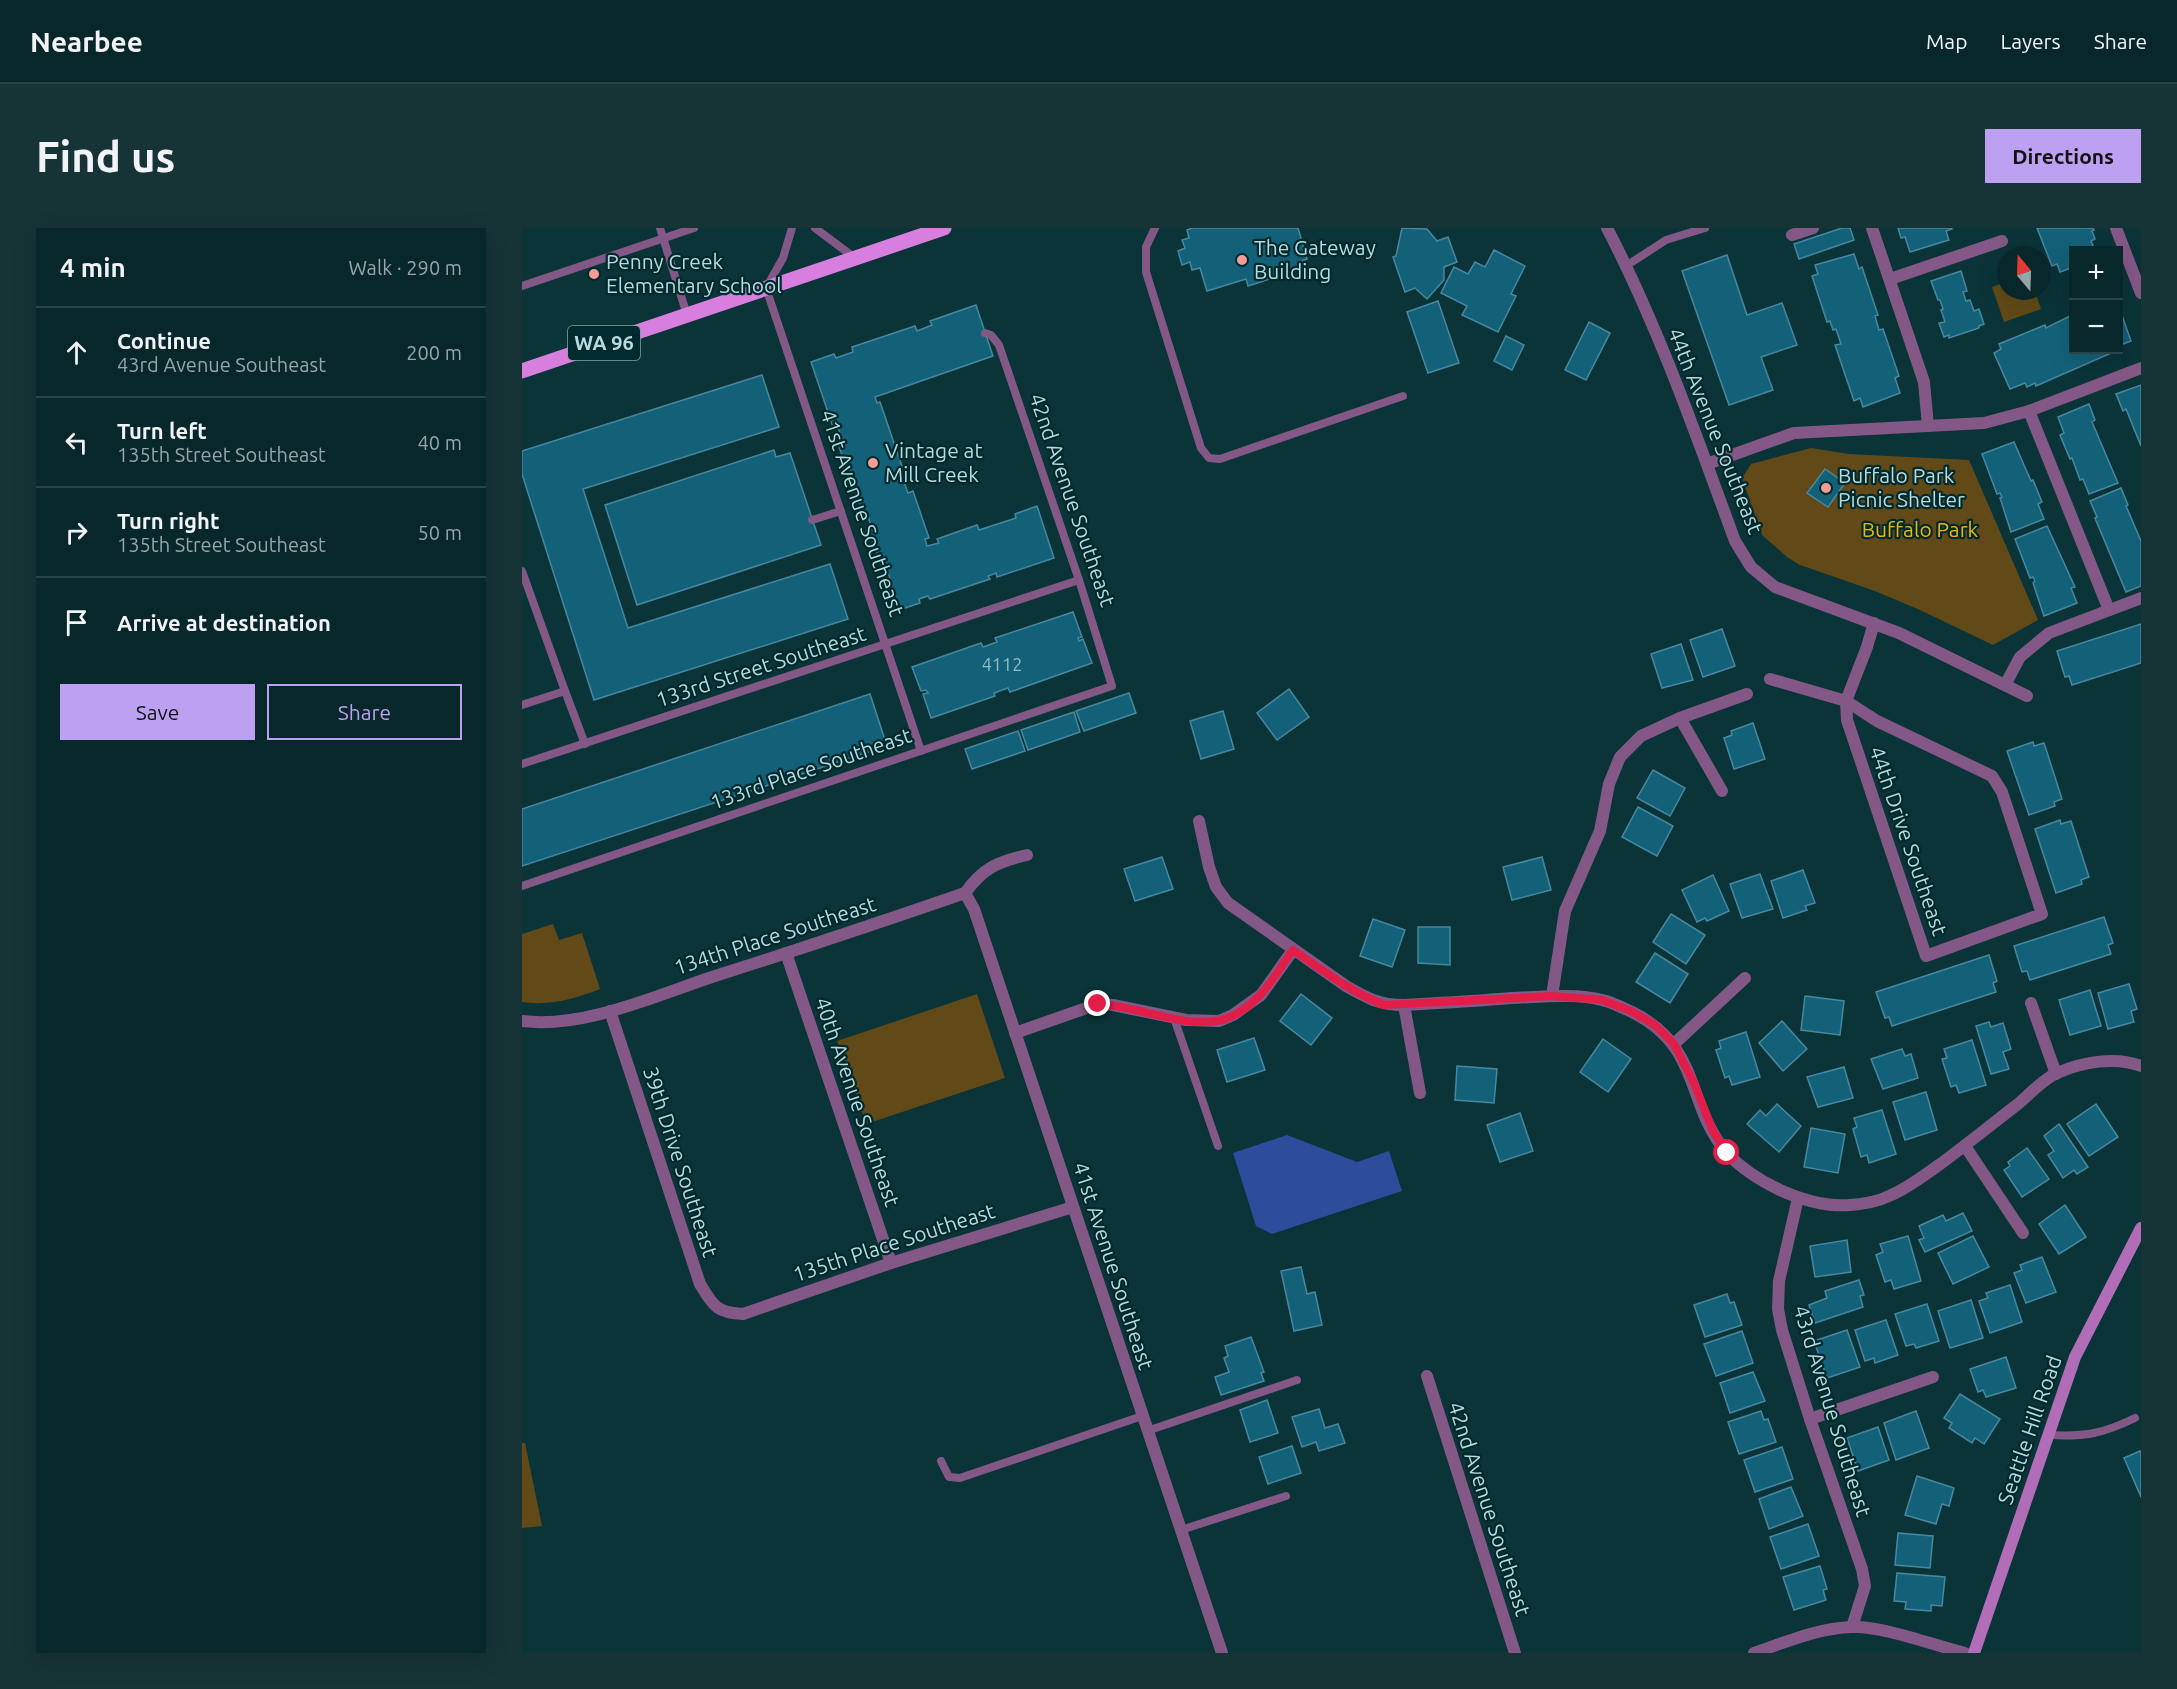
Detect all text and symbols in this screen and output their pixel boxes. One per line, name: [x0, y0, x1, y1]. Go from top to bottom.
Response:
text: Nearbee: [30, 26, 143, 57]
text: Map: [1926, 29, 1967, 53]
text: Layers: [2000, 29, 2061, 53]
text: Share: [2094, 29, 2147, 53]
button: Directions: [1985, 129, 2141, 183]
text: Find us: [36, 133, 175, 180]
place label: The Gateway Building: [1254, 235, 1376, 283]
north arrow: [1997, 246, 2051, 300]
map controls: [2069, 246, 2123, 354]
button: +: [2069, 246, 2123, 300]
place label: Penny Creek Elementary School: [606, 249, 782, 297]
text: 4 min: [60, 253, 126, 282]
marker: The Gateway Building: [1235, 253, 1249, 267]
text: Walk · 290 m: [349, 256, 462, 279]
marker: Penny Creek Elementary School: [587, 267, 601, 281]
button: −: [2069, 300, 2123, 354]
street label: 44th Avenue Southeast: [1664, 324, 1768, 537]
road number: WA 96: [568, 326, 640, 360]
text: Continue: [117, 328, 211, 353]
icon: ahead: [60, 336, 93, 369]
text: 200 m: [406, 341, 462, 364]
text: 43rd Avenue Southeast: [117, 353, 326, 376]
street label: 42nd Avenue Southeast: [1025, 390, 1121, 609]
street label: 41st Avenue Southeast: [816, 406, 910, 619]
text: Turn left: [117, 418, 207, 443]
icon: left: [60, 426, 93, 459]
text: 40 m: [418, 431, 462, 454]
place label: Vintage at Mill Creek: [885, 438, 983, 486]
text: 135th Street Southeast: [117, 443, 326, 466]
marker: Vintage at Mill Creek: [866, 456, 880, 470]
place label: Buffalo Park Picnic Shelter: [1838, 463, 1965, 511]
marker: Buffalo Park Picnic Shelter: [1819, 481, 1833, 495]
text: Turn right: [117, 508, 219, 533]
icon: right: [60, 516, 93, 549]
park label: Buffalo Park: [1862, 517, 1979, 541]
text: 50 m: [418, 521, 462, 544]
text: 135th Street Southeast: [117, 533, 326, 556]
icon: arrive: [60, 606, 93, 639]
text: Arrive at destination: [117, 610, 331, 635]
street label: 133rd Street Southeast: [653, 621, 869, 711]
house number: 4112: [982, 654, 1022, 674]
button: Save: [60, 684, 255, 740]
button: Share: [267, 684, 462, 740]
street label: 133rd Place Southeast: [707, 722, 914, 814]
street label: 44th Drive Southeast: [1865, 743, 1953, 938]
street label: 134th Place Southeast: [671, 891, 879, 979]
route end: [1084, 990, 1110, 1016]
street label: 40th Avenue Southeast: [811, 994, 905, 1209]
street label: 39th Drive Southeast: [639, 1064, 723, 1260]
route start: [1713, 1139, 1739, 1165]
street label: 41st Avenue Southeast: [1069, 1159, 1159, 1372]
street label: 135th Place Southeast: [790, 1198, 998, 1286]
street label: 43rd Avenue Southeast: [1789, 1302, 1877, 1519]
street label: Seattle Hill Road: [1992, 1352, 2066, 1507]
street label: 42nd Avenue Southeast: [1444, 1399, 1536, 1619]

